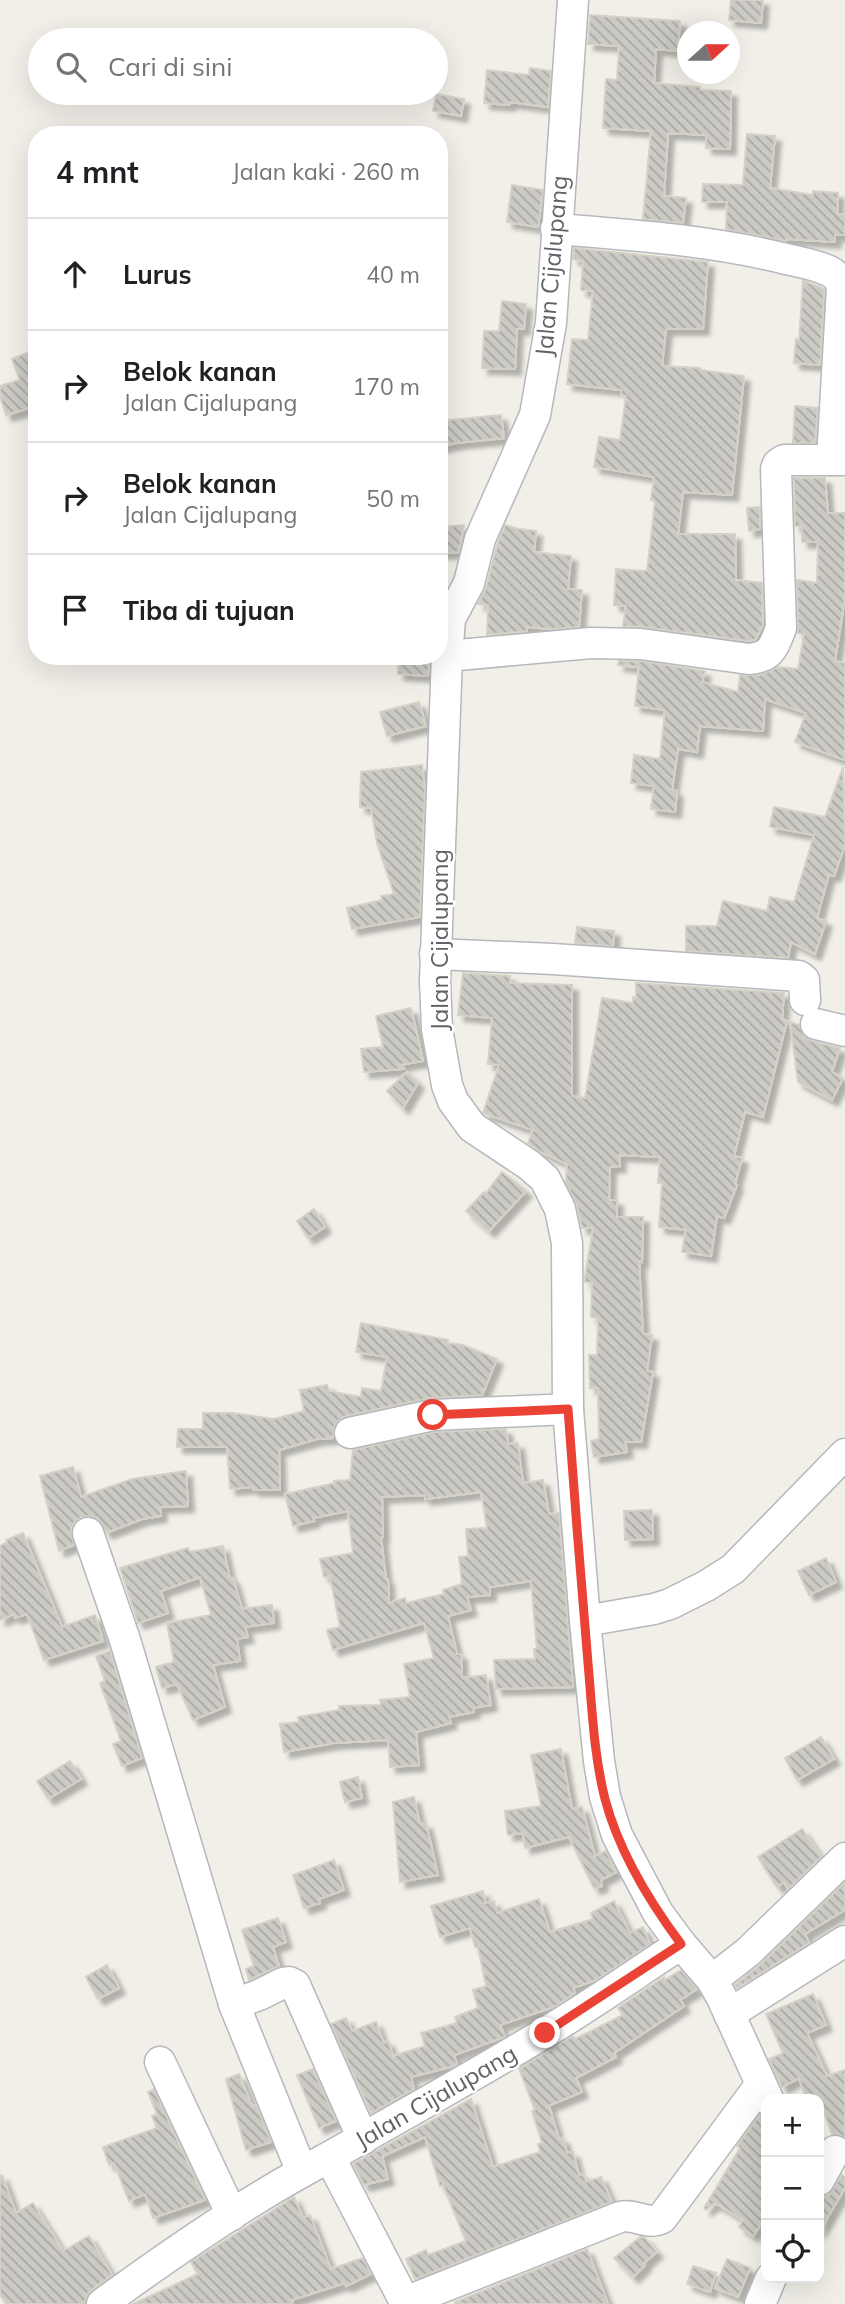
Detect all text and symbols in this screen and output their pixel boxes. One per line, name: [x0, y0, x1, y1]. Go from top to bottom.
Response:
north arrow: [677, 21, 740, 84]
search box: [28, 28, 448, 105]
icon: search: [52, 48, 90, 86]
text: Cari di sini: [108, 50, 232, 83]
text: 4 mnt: [56, 153, 139, 191]
text: Jalan kaki · 260 m: [232, 157, 420, 186]
street label: Jalan Cijalupang: [528, 174, 574, 358]
icon: ahead: [56, 255, 94, 293]
text: Lurus: [123, 258, 192, 291]
text: 40 m: [366, 260, 420, 289]
text: Belok kanan: [123, 355, 277, 388]
icon: right: [56, 367, 94, 405]
text: 170 m: [352, 372, 420, 401]
text: Jalan Cijalupang: [123, 388, 297, 417]
text: Belok kanan: [123, 467, 277, 500]
icon: right: [56, 479, 94, 517]
text: 50 m: [366, 484, 420, 513]
text: Jalan Cijalupang: [123, 500, 297, 529]
icon: arrive: [56, 591, 94, 629]
text: Tiba di tujuan: [123, 594, 295, 627]
street label: Jalan Cijalupang: [424, 849, 454, 1031]
route start: [417, 1399, 448, 1430]
route end: [529, 2017, 560, 2048]
street label: Jalan Cijalupang: [349, 2038, 522, 2155]
map controls: [761, 2094, 824, 2283]
button: +: [761, 2094, 824, 2157]
button: −: [761, 2157, 824, 2220]
button: locate: [761, 2220, 824, 2283]

